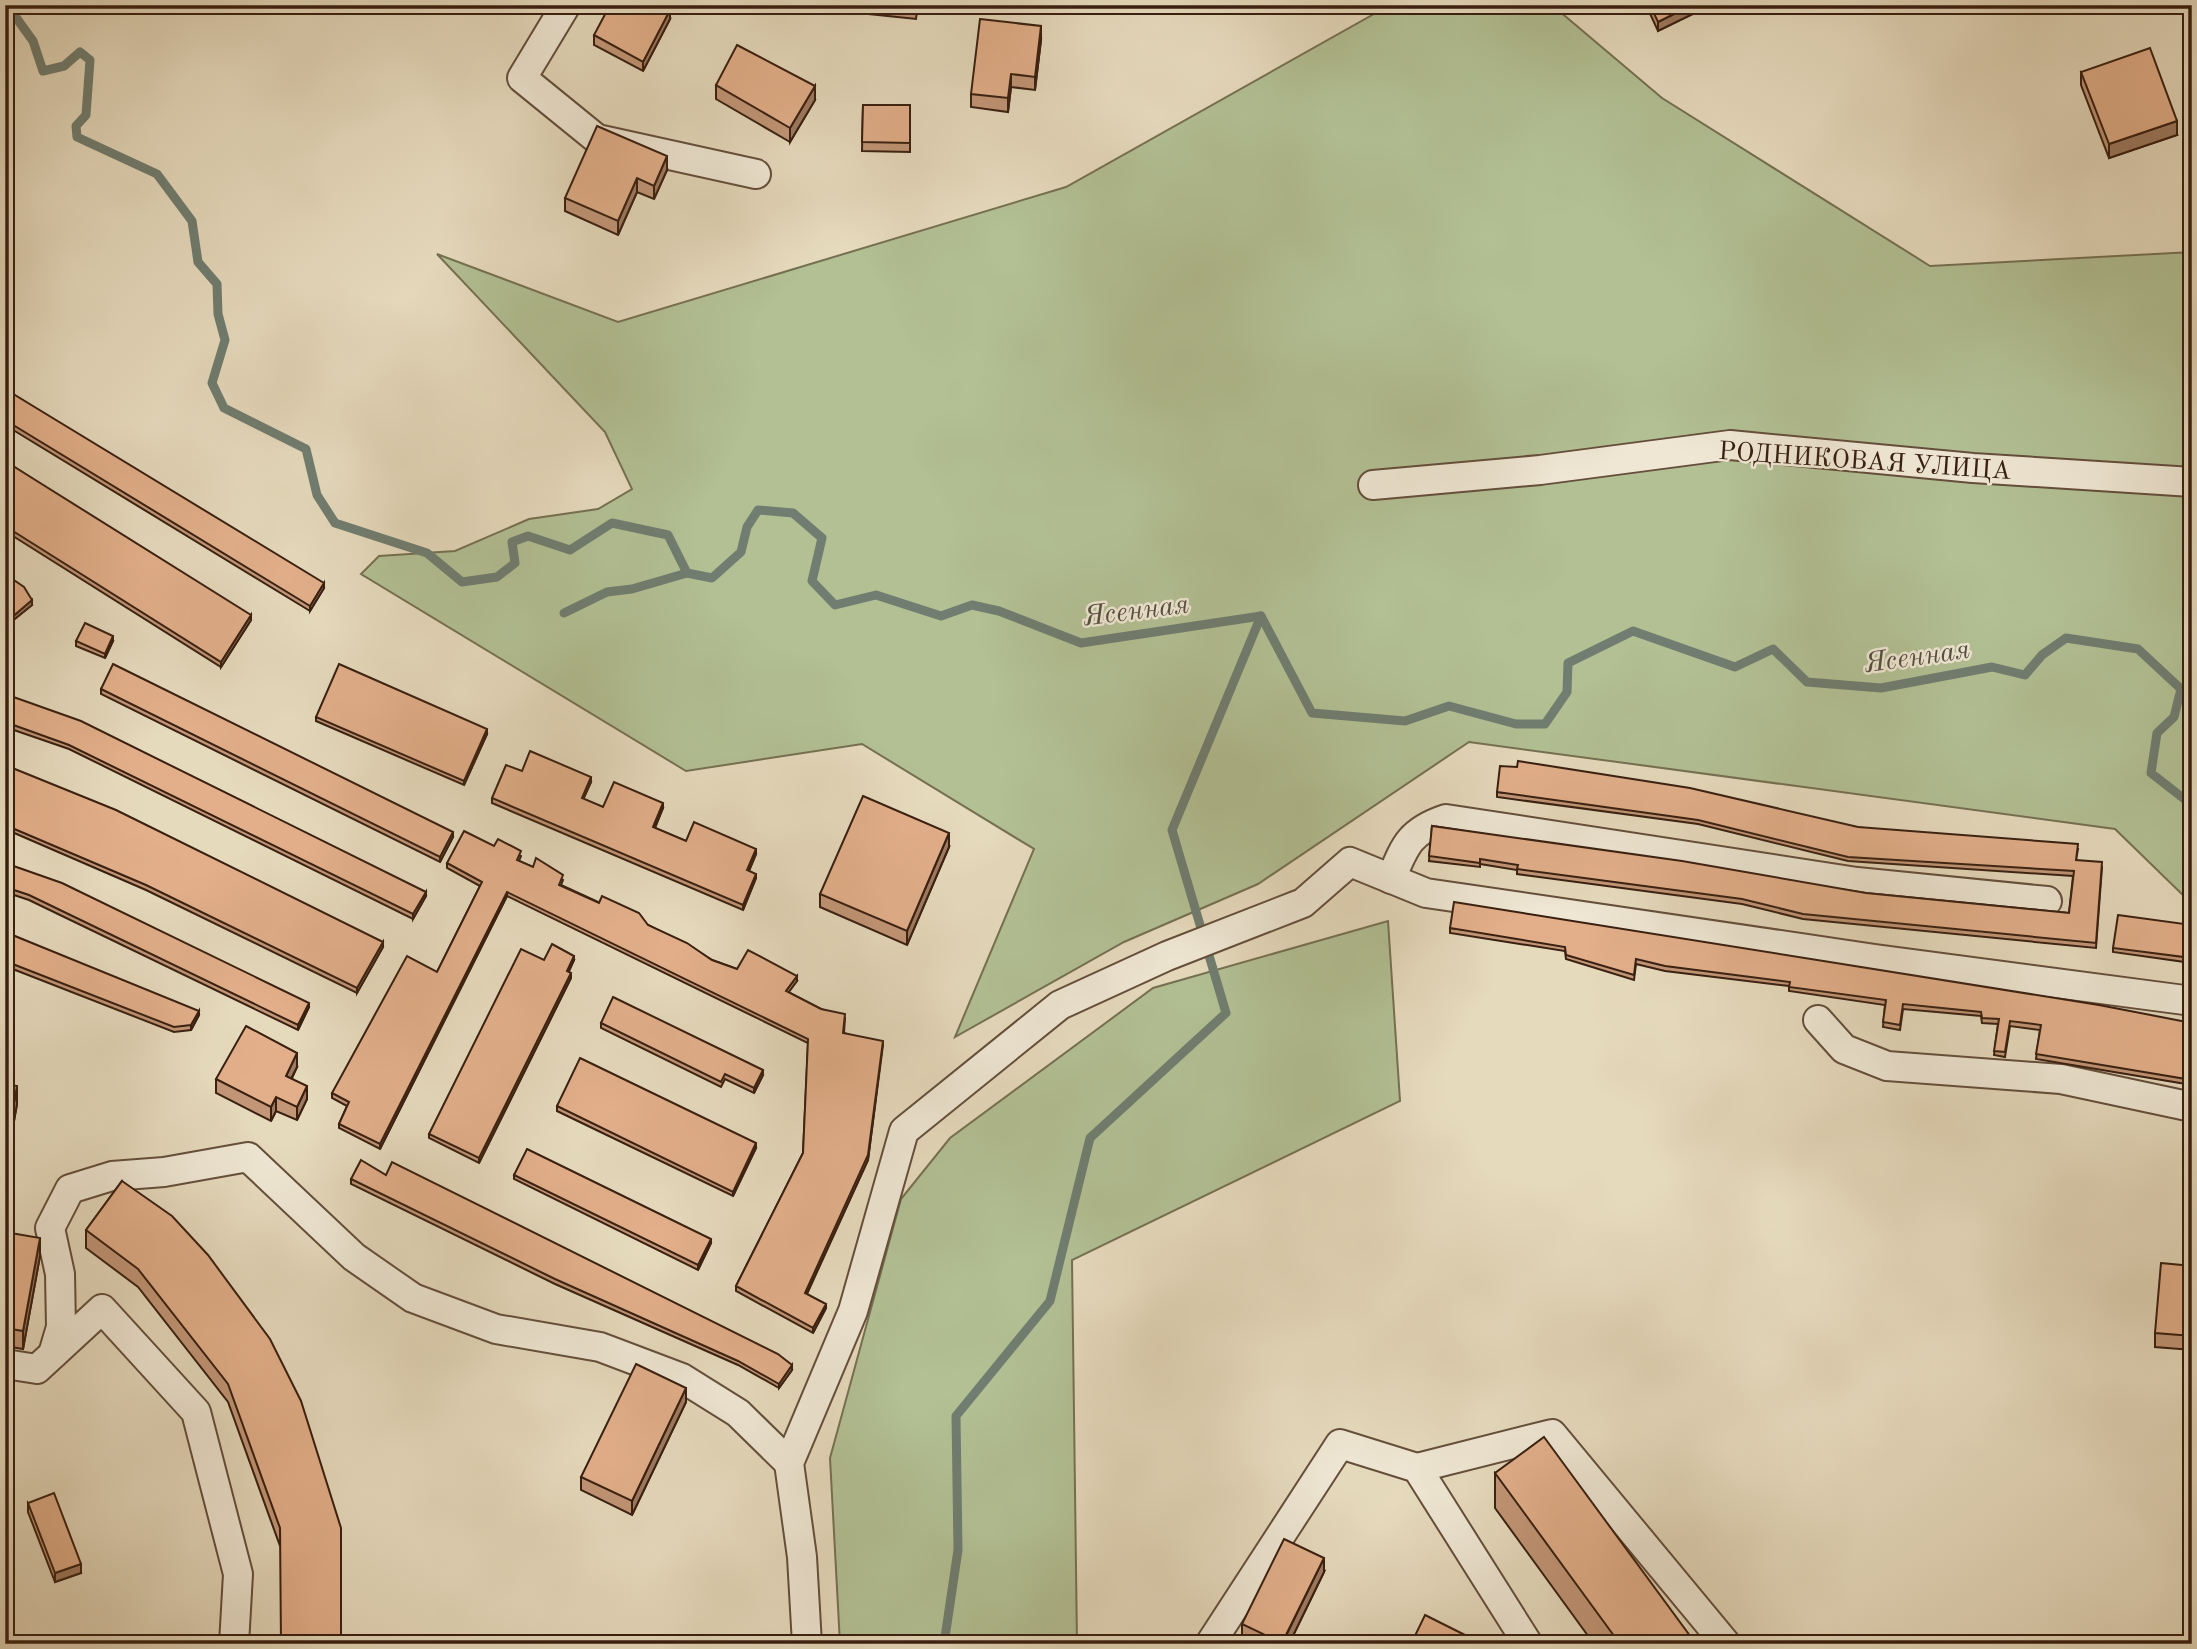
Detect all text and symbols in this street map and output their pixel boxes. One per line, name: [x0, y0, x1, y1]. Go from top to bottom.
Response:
street label: РОДНИКОВАЯ УЛИЦА: [1717, 439, 2012, 485]
water label: Ясенная: [1082, 592, 1191, 632]
water label: Ясенная: [1863, 637, 1972, 679]

